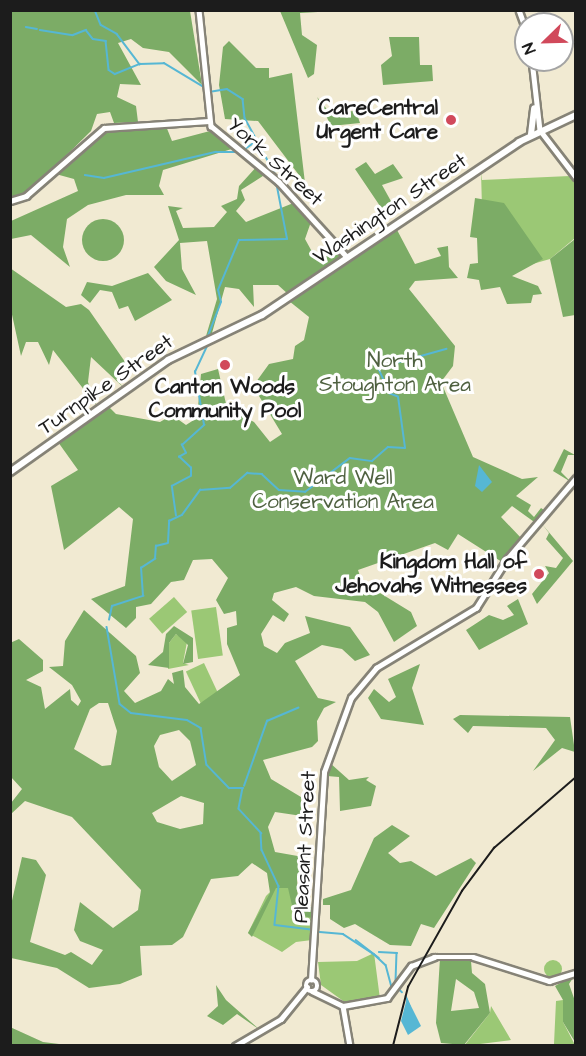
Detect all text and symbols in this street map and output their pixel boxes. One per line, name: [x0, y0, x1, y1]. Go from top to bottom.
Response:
north arrow: [514, 12, 574, 72]
text: N: [517, 39, 541, 57]
place label: CareCentral Urgent Care: [317, 95, 438, 145]
marker: CareCentral Urgent Care: [442, 111, 460, 129]
street label: York Street: [222, 112, 328, 212]
street label: Washington Street: [308, 148, 472, 270]
street label: Turnpike Street: [34, 329, 178, 441]
park label: North Stoughton Area: [319, 348, 471, 398]
marker: Canton Woods Community Pool: [218, 358, 232, 372]
place label: Canton Woods Community Pool: [149, 374, 301, 424]
park label: Ward Well Conservation Area: [252, 465, 434, 515]
place label: Kingdom Hall of Jehovahs Witnesses: [335, 549, 527, 599]
marker: Kingdom Hall of Jehovahs Witnesses: [532, 567, 546, 581]
street label: Pleasant Street: [288, 770, 322, 924]

